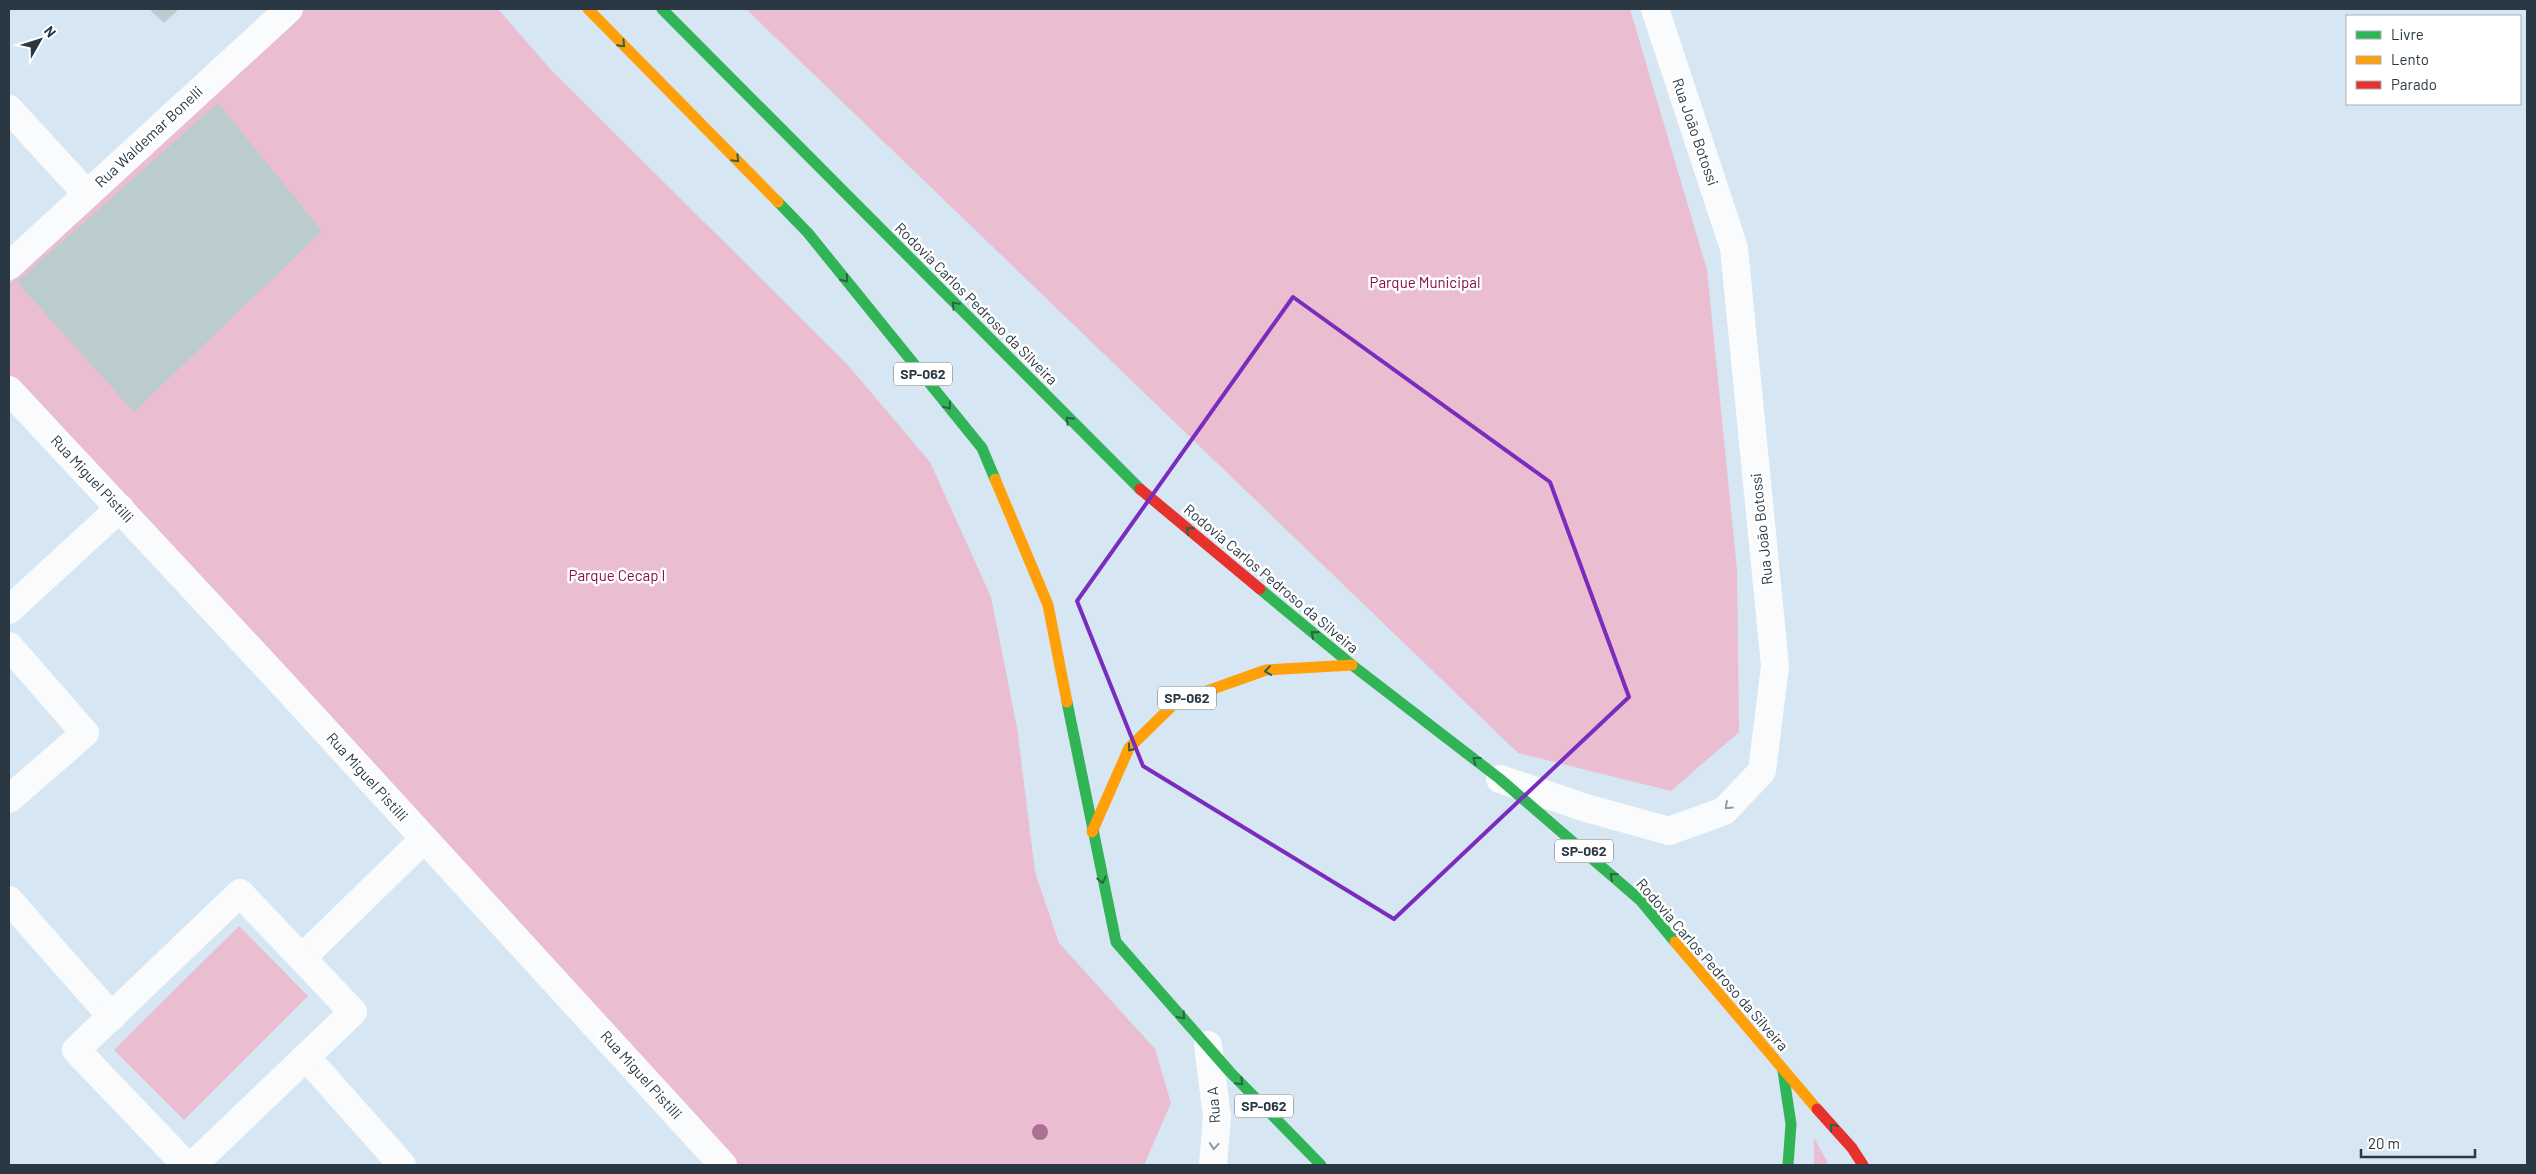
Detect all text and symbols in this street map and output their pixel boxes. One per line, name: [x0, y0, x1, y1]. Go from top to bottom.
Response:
north arrow: [15, 15, 65, 65]
legend: [2346, 15, 2521, 105]
text: N: [41, 23, 60, 40]
text: Livre: [2391, 25, 2424, 43]
one-way arrow: [616, 38, 625, 47]
text: Lento: [2391, 50, 2429, 68]
text: Parado: [2391, 75, 2437, 93]
street label: Rua João Botossi: [1669, 76, 1723, 188]
street label: Rua Waldemar Bonelli: [91, 82, 206, 191]
one-way arrow: [730, 154, 739, 163]
street label: Rodovia Carlos Pedroso da Silveira: [892, 218, 1062, 388]
one-way arrow: [840, 273, 848, 282]
park label: Parque Municipal: [1370, 273, 1480, 291]
one-way arrow: [952, 302, 961, 311]
road number: SP-062: [894, 362, 952, 386]
one-way arrow: [942, 400, 951, 409]
one-way arrow: [1066, 417, 1075, 426]
street label: Rua Miguel Pistilli: [48, 431, 138, 526]
street label: Rua João Botossi: [1746, 472, 1776, 586]
street label: Rodovia Carlos Pedroso da Silveira: [1181, 500, 1363, 657]
one-way arrow: [1186, 527, 1195, 535]
park label: Parque Cecap I: [569, 566, 665, 584]
one-way arrow: [1311, 630, 1320, 639]
one-way arrow: [1264, 665, 1273, 675]
road number: SP-062: [1158, 686, 1216, 710]
street label: Rua Miguel Pistilli: [323, 728, 412, 824]
one-way arrow: [1128, 742, 1137, 752]
one-way arrow: [1473, 757, 1482, 765]
one-way arrow: [1725, 800, 1734, 809]
road number: SP-062: [1555, 839, 1613, 862]
one-way arrow: [1609, 873, 1618, 882]
one-way arrow: [1097, 875, 1107, 884]
street label: Rodovia Carlos Pedroso da Silveira: [1633, 875, 1792, 1054]
one-way arrow: [1176, 1011, 1185, 1020]
street label: Rua Miguel Pistilli: [597, 1026, 686, 1122]
one-way arrow: [1234, 1076, 1243, 1085]
street label: Rua A: [1203, 1086, 1223, 1124]
road number: SP-062: [1235, 1094, 1293, 1118]
one-way arrow: [1830, 1124, 1839, 1133]
scale bar: [2361, 1126, 2475, 1158]
text: 20 m: [2368, 1134, 2400, 1152]
one-way arrow: [1209, 1142, 1220, 1150]

